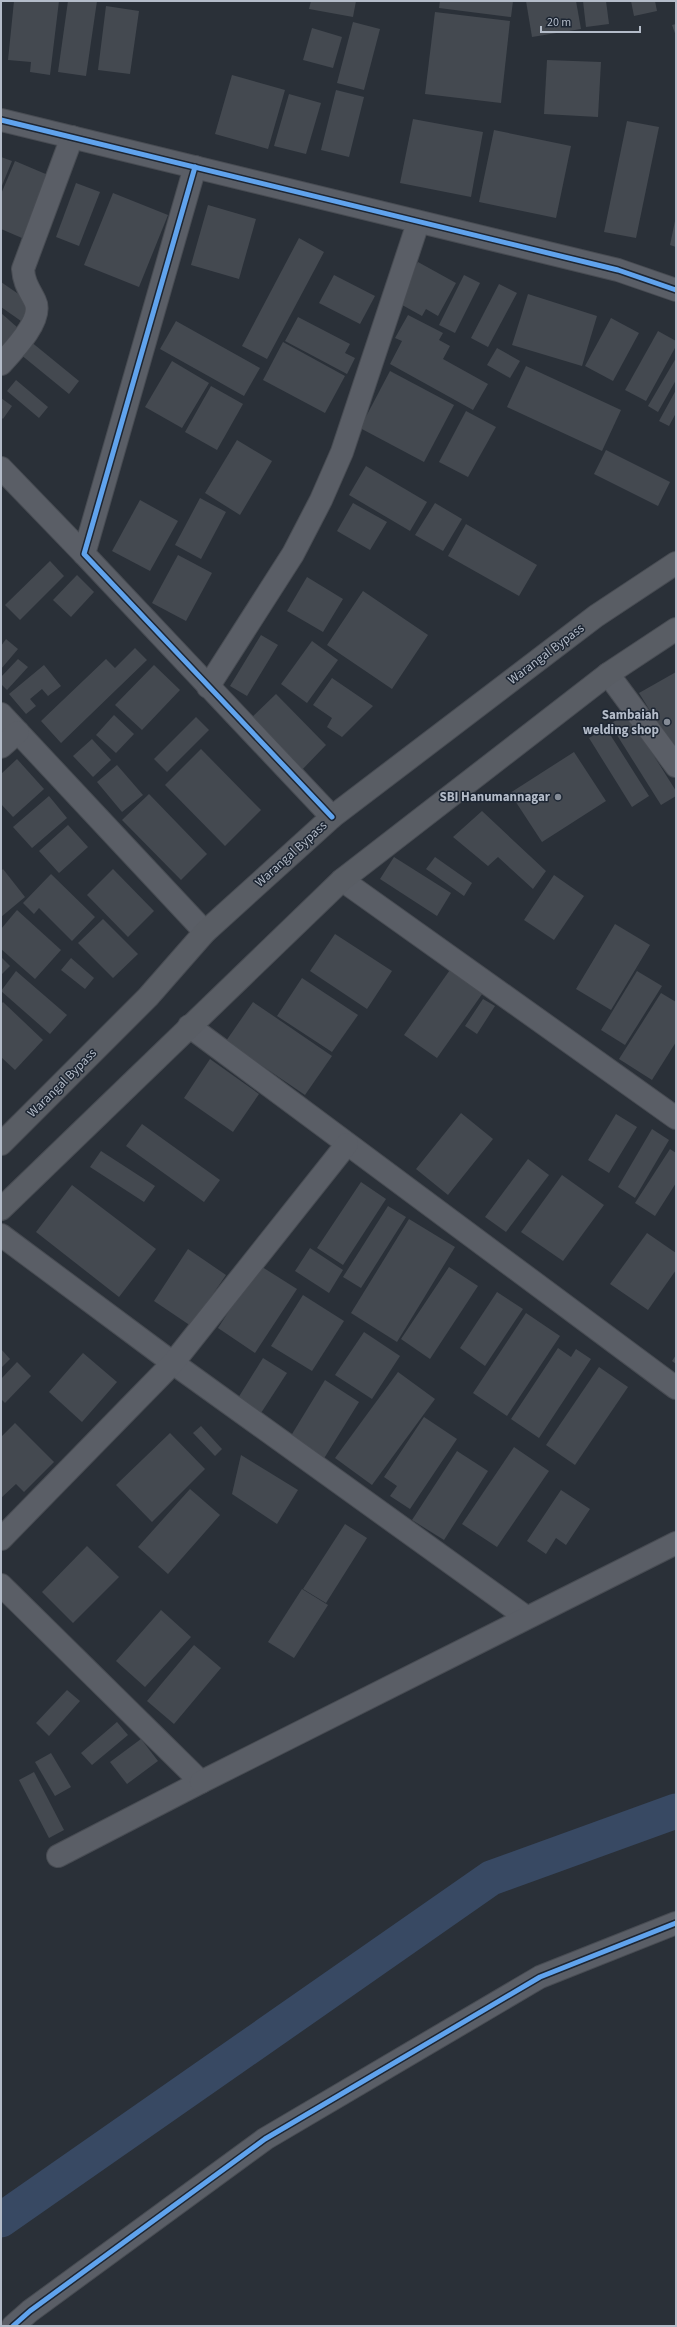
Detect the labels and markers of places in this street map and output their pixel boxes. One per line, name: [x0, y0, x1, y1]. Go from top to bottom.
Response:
place label: Sambaiah welding shop: [583, 706, 659, 739]
marker: Sambaiah welding shop: [662, 717, 672, 727]
place label: SBI Hanumannagar: [440, 788, 551, 806]
marker: SBI Hanumannagar: [553, 792, 563, 802]

